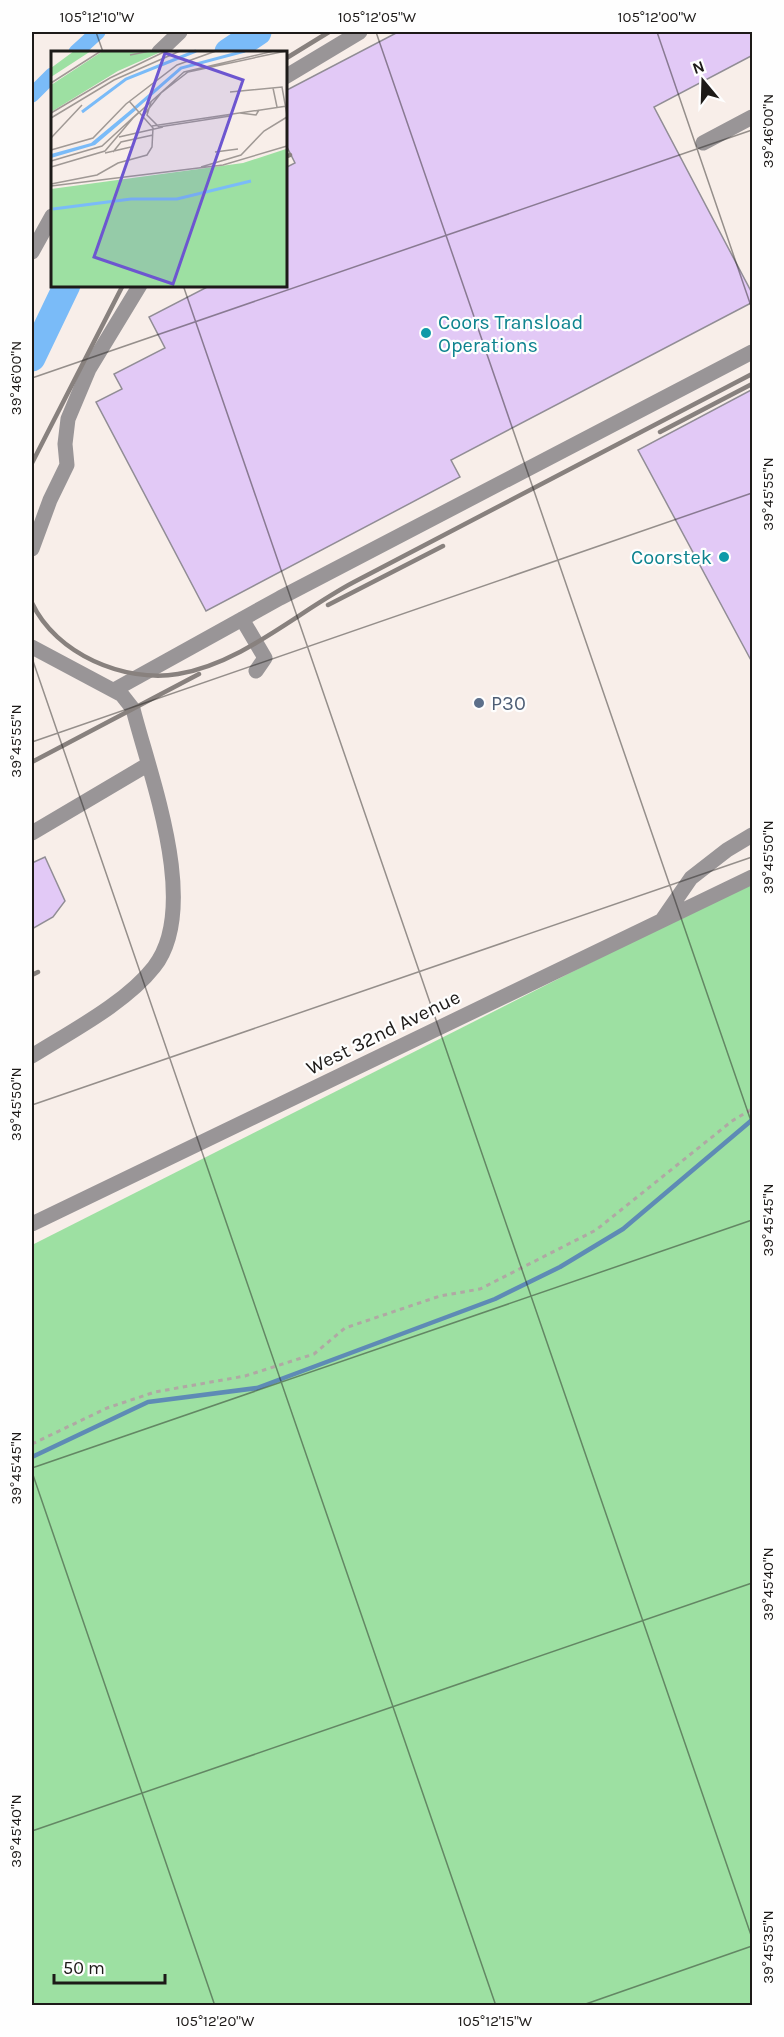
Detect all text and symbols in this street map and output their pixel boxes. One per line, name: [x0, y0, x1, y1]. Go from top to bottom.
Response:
text: 105°12'10"W: [60, 8, 135, 26]
text: 105°12'05"W: [338, 8, 417, 26]
text: 105°12'00"W: [618, 8, 697, 26]
inset map: [51, 51, 286, 286]
north arrow: [673, 51, 733, 111]
text: N: [690, 56, 707, 78]
text: 39°46'00"N: [759, 94, 777, 168]
place label: Coors Transload Operations: [438, 311, 583, 357]
marker: Coors Transload Operations: [419, 326, 433, 340]
text: 39°46'00"N: [7, 341, 25, 415]
text: 39°45'55"N: [759, 457, 777, 531]
place label: Coorstek: [631, 546, 712, 569]
marker: Coorstek: [717, 550, 731, 564]
place label: P30: [491, 692, 526, 715]
marker: P30: [472, 696, 486, 710]
text: 39°45'55"N: [7, 704, 25, 778]
text: 39°45'50"N: [759, 820, 777, 894]
street label: West 32nd Avenue: [303, 985, 464, 1080]
text: 39°45'50"N: [7, 1067, 25, 1141]
text: 39°45'45"N: [759, 1183, 777, 1257]
text: 39°45'45"N: [7, 1431, 25, 1505]
text: 39°45'40"N: [759, 1547, 777, 1621]
text: 39°45'40"N: [7, 1794, 25, 1868]
text: 39°45'35"N: [759, 1910, 777, 1984]
scale bar: [54, 1947, 165, 1985]
text: 50 m: [63, 1957, 105, 1979]
text: 105°12'20"W: [176, 2012, 255, 2030]
text: 105°12'15"W: [458, 2012, 533, 2030]

